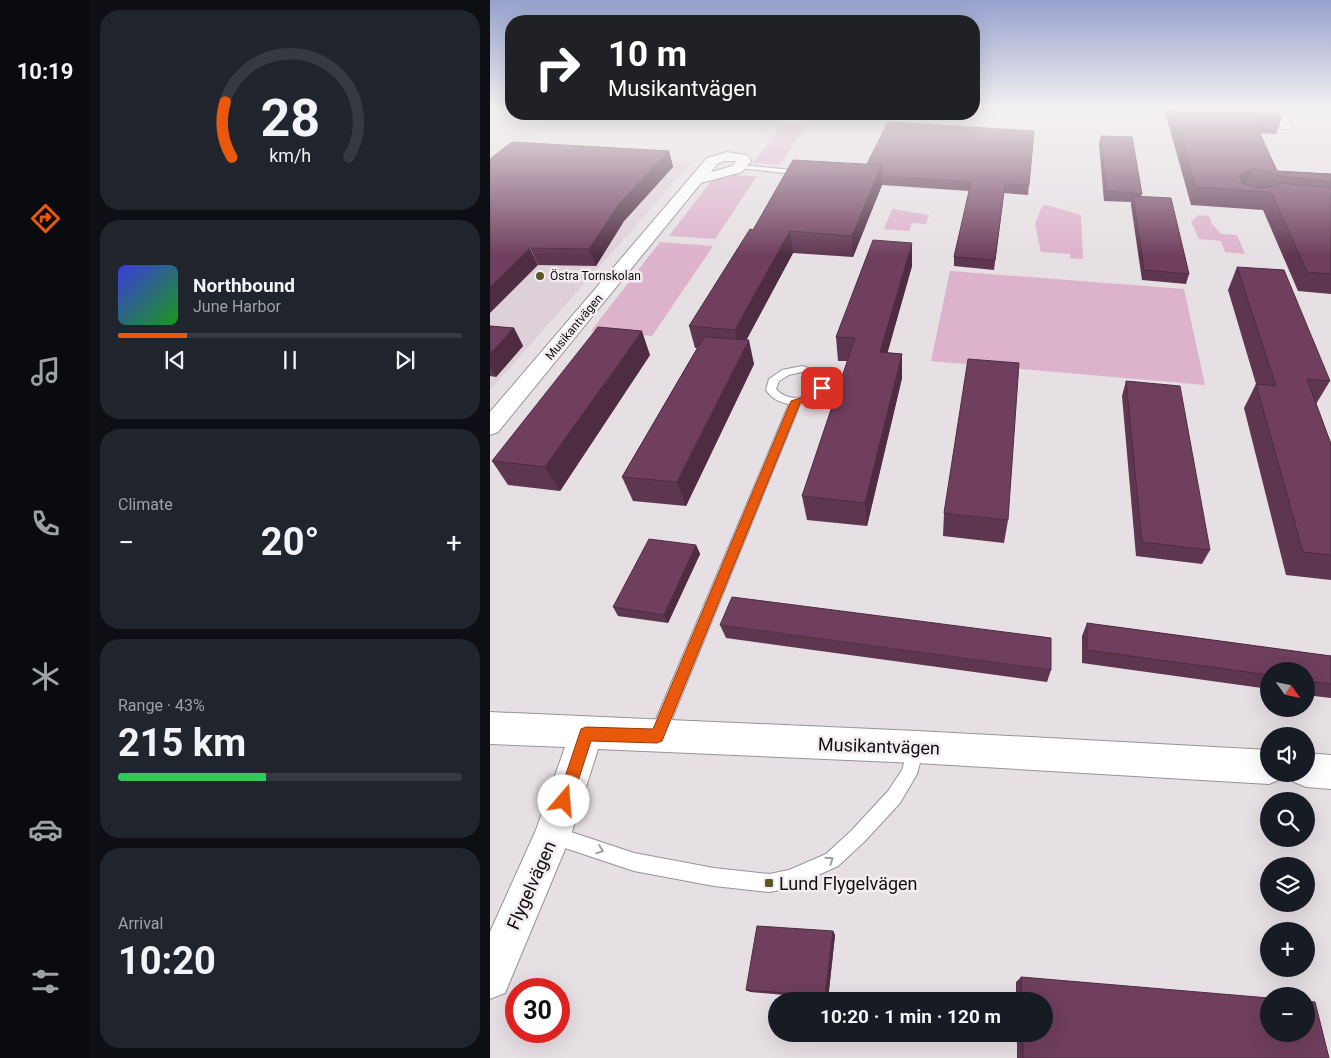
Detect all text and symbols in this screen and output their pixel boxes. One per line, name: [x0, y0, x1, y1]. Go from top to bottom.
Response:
text: 10 m: [608, 34, 687, 75]
icon: right: [525, 35, 590, 100]
text: 10:19: [17, 59, 73, 84]
text: Musikantvägen: [608, 76, 757, 101]
text: 28: [260, 88, 320, 149]
text: km/h: [269, 145, 311, 166]
icon: directions: [28, 201, 63, 236]
place label: Östra Tornskolan: [550, 268, 641, 283]
marker: Östra Tornskolan: [534, 270, 546, 282]
text: Northbound: [193, 274, 295, 297]
street label: Musikantvägen: [542, 291, 606, 363]
text: June Harbor: [193, 297, 281, 316]
icon: previous: [161, 346, 189, 374]
icon: pause: [276, 346, 304, 374]
icon: next: [391, 346, 419, 374]
icon: music: [28, 354, 63, 389]
pin: [801, 367, 843, 409]
icon: arrive: [808, 374, 836, 402]
text: Climate: [118, 495, 173, 514]
icon: phone: [28, 506, 63, 541]
text: 20°: [261, 520, 319, 564]
text: −: [118, 526, 134, 559]
text: +: [446, 526, 462, 559]
icon: climate: [28, 659, 63, 694]
north arrow: [1260, 662, 1315, 718]
map controls: [1260, 662, 1315, 1042]
text: Range · 43%: [118, 696, 205, 715]
text: 215 km: [118, 721, 246, 765]
button: sound: [1260, 727, 1315, 782]
street label: Musikantvägen: [818, 733, 940, 759]
position arrow: [537, 774, 589, 826]
button: search: [1260, 792, 1315, 847]
icon: car: [28, 812, 63, 847]
street label: Flygelvägen: [502, 837, 560, 933]
one-way arrow: [595, 845, 603, 855]
one-way arrow: [824, 857, 834, 866]
button: layers: [1260, 857, 1315, 912]
place label: Lund Flygelvägen: [779, 873, 918, 894]
marker: Lund Flygelvägen: [763, 877, 775, 889]
text: Arrival: [118, 914, 163, 933]
button: +: [1260, 922, 1315, 977]
text: 10:20: [118, 939, 216, 983]
icon: filters: [28, 964, 63, 999]
speed limit sign: 30: [505, 978, 570, 1043]
button: −: [1260, 987, 1315, 1042]
text: 10:20 · 1 min · 120 m: [820, 1005, 1001, 1028]

